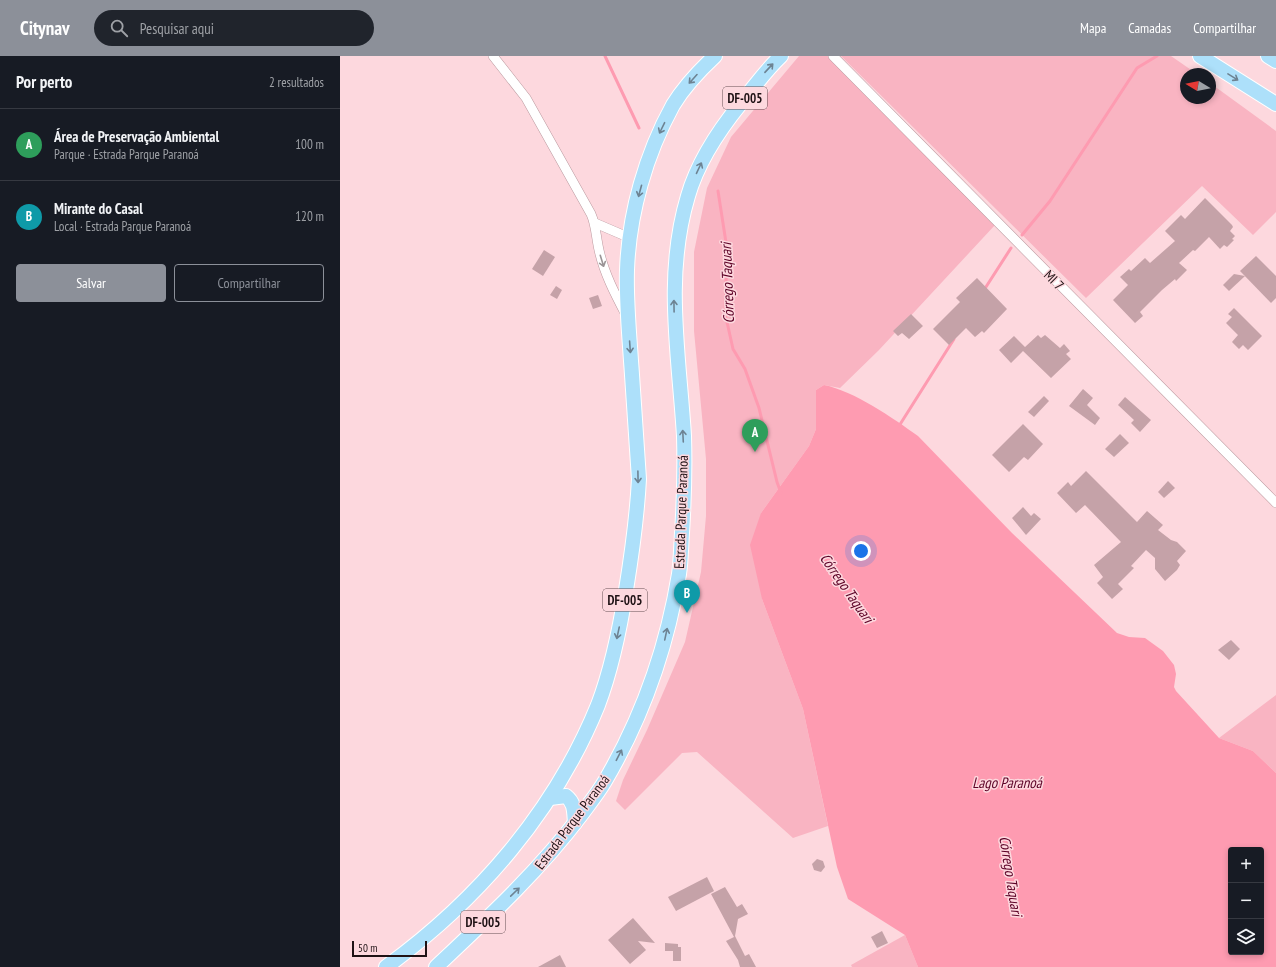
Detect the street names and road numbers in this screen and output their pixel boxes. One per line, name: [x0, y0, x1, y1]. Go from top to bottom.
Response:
road number: DF-005: [723, 87, 767, 109]
street label: MI 7: [1040, 266, 1068, 294]
street label: Estrada Parque Paranoá: [670, 455, 692, 569]
road number: DF-005: [603, 589, 647, 611]
street label: Estrada Parque Paranoá: [531, 771, 613, 873]
road number: DF-005: [461, 911, 505, 933]

